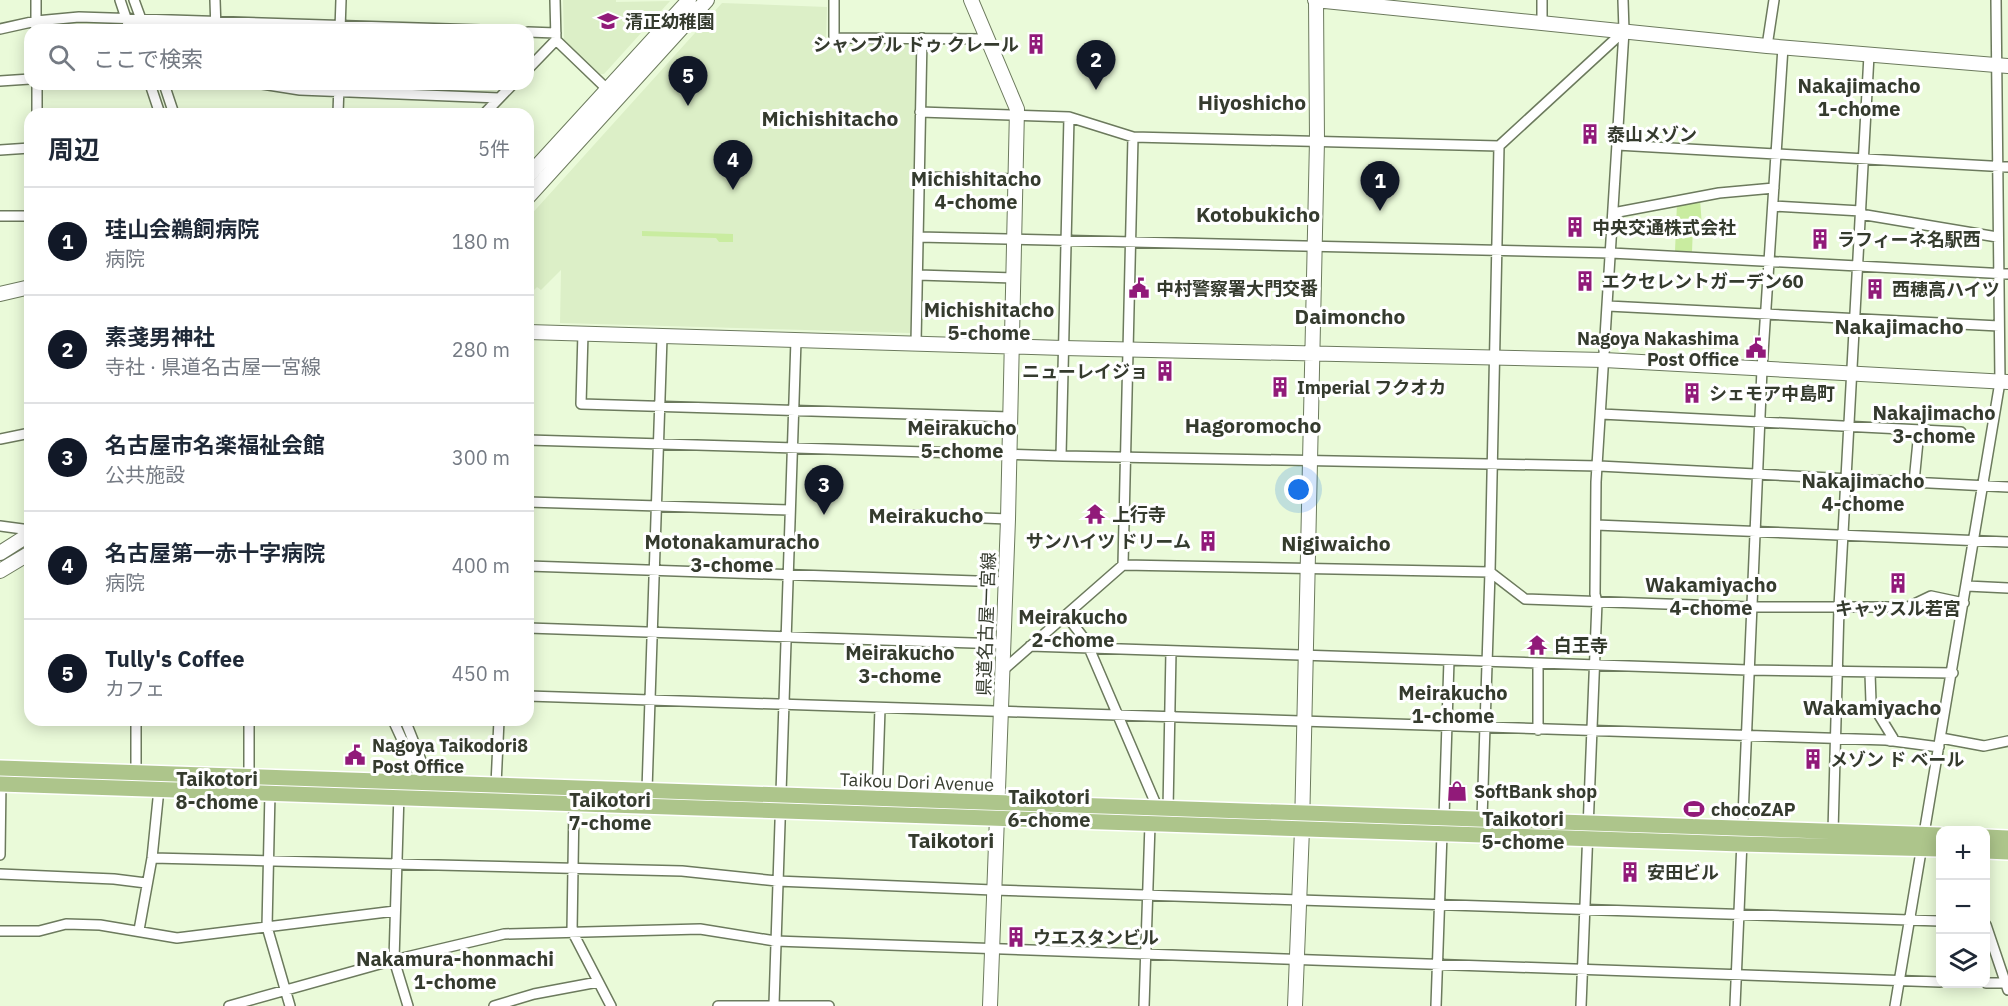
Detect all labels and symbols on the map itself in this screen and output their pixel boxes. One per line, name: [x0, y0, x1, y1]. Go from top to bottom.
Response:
school or university icon: 清正幼稚園: [596, 9, 620, 33]
place label: 清正幼稚園: [625, 10, 715, 33]
building icon: シャンブル ドゥ クレール: [1024, 32, 1048, 56]
place label: シャンブル ドゥ クレール: [813, 33, 1019, 56]
pin: 2: [1076, 40, 1116, 90]
pin: 5: [668, 57, 708, 106]
district label: Nakajimacho 1-chome: [1797, 72, 1921, 122]
district label: Hiyoshicho: [1198, 88, 1306, 116]
district label: Michishitacho: [762, 104, 899, 132]
building icon: 泰山メゾン: [1578, 122, 1602, 146]
place label: 泰山メゾン: [1607, 123, 1697, 146]
pin: 4: [714, 140, 752, 190]
pin: 1: [1360, 162, 1400, 211]
district label: Michishitacho 4-chome: [911, 165, 1041, 215]
district label: Kotobukicho: [1196, 200, 1320, 228]
building icon: 中央交通株式会社: [1563, 215, 1587, 239]
place label: 中央交通株式会社: [1592, 216, 1736, 239]
building icon: ラフィーネ名駅西: [1808, 227, 1832, 251]
place label: ラフィーネ名駅西: [1837, 228, 1981, 251]
building icon: エクセレントガーデン60: [1573, 269, 1597, 293]
place label: エクセレントガーデン60: [1602, 270, 1804, 293]
public building icon: 中村警察署大門交番: [1127, 276, 1151, 300]
place label: 中村警察署大門交番: [1156, 277, 1318, 300]
building icon: 西穂高ハイツ: [1863, 277, 1887, 301]
place label: 西穂高ハイツ: [1892, 278, 2000, 301]
district label: Michishitacho 5-chome: [924, 296, 1054, 346]
district label: Daimoncho: [1295, 302, 1406, 330]
district label: Nakajimacho: [1834, 312, 1964, 340]
place label: Nagoya Nakashima Post Office: [1577, 327, 1739, 371]
public building icon: Nagoya Nakashima Post Office: [1744, 336, 1768, 360]
building icon: ニューレイジョ: [1153, 359, 1177, 383]
place label: ニューレイジョ: [1022, 360, 1148, 383]
building icon: Imperial フクオカ: [1268, 375, 1292, 399]
place label: Imperial フクオカ: [1297, 376, 1446, 399]
building icon: シェモア中島町: [1680, 381, 1704, 405]
place label: シェモア中島町: [1709, 382, 1835, 405]
district label: Nakajimacho 3-chome: [1872, 399, 1996, 449]
district label: Hagoromocho: [1185, 411, 1321, 439]
district label: Meirakucho 5-chome: [907, 414, 1017, 464]
pin: 3: [804, 466, 844, 515]
district label: Nakajimacho 4-chome: [1801, 467, 1925, 517]
your location: [1284, 475, 1313, 504]
district label: Meirakucho: [869, 501, 984, 529]
temple icon: 上行寺: [1083, 502, 1107, 526]
place label: 上行寺: [1112, 503, 1166, 526]
district label: Motonakamuracho 3-chome: [644, 528, 820, 578]
building icon: サンハイツ ドリーム: [1196, 529, 1220, 553]
district label: Nigiwaicho: [1281, 529, 1391, 557]
place label: サンハイツ ドリーム: [1026, 530, 1191, 553]
street label: 県道名古屋一宮線: [972, 552, 1000, 696]
district label: Wakamiyacho 4-chome: [1645, 571, 1777, 621]
building icon: キャッスル若宮: [1886, 571, 1910, 595]
place label: キャッスル若宮: [1835, 597, 1961, 620]
district label: Meirakucho 2-chome: [1018, 603, 1128, 653]
temple icon: 白王寺: [1525, 633, 1549, 657]
place label: 白王寺: [1554, 634, 1608, 657]
district label: Meirakucho 3-chome: [845, 639, 955, 689]
district label: Meirakucho 1-chome: [1398, 679, 1508, 729]
district label: Wakamiyacho: [1803, 693, 1941, 721]
place label: Nagoya Taikodori8 Post Office: [372, 734, 528, 778]
public building icon: Nagoya Taikodori8 Post Office: [343, 743, 367, 767]
building icon: メゾン ド ベール: [1801, 747, 1825, 771]
place label: メゾン ド ベール: [1830, 748, 1965, 771]
district label: Taikotori 8-chome: [176, 765, 258, 815]
street label: Taikou Dori Avenue: [839, 768, 995, 796]
shop icon: SoftBank shop: [1445, 779, 1469, 803]
place label: SoftBank shop: [1474, 780, 1597, 803]
district label: Taikotori 6-chome: [1008, 783, 1090, 833]
district label: Taikotori 7-chome: [569, 786, 651, 836]
sports icon: chocoZAP: [1682, 797, 1706, 821]
place label: chocoZAP: [1711, 798, 1796, 821]
district label: Taikotori 5-chome: [1482, 805, 1564, 855]
district label: Taikotori: [908, 826, 994, 854]
building icon: 安田ビル: [1618, 860, 1642, 884]
place label: 安田ビル: [1647, 861, 1719, 884]
building icon: ウエスタンビル: [1004, 925, 1028, 949]
place label: ウエスタンビル: [1033, 926, 1159, 949]
district label: Nakamura-honmachi 1-chome: [356, 945, 554, 995]

